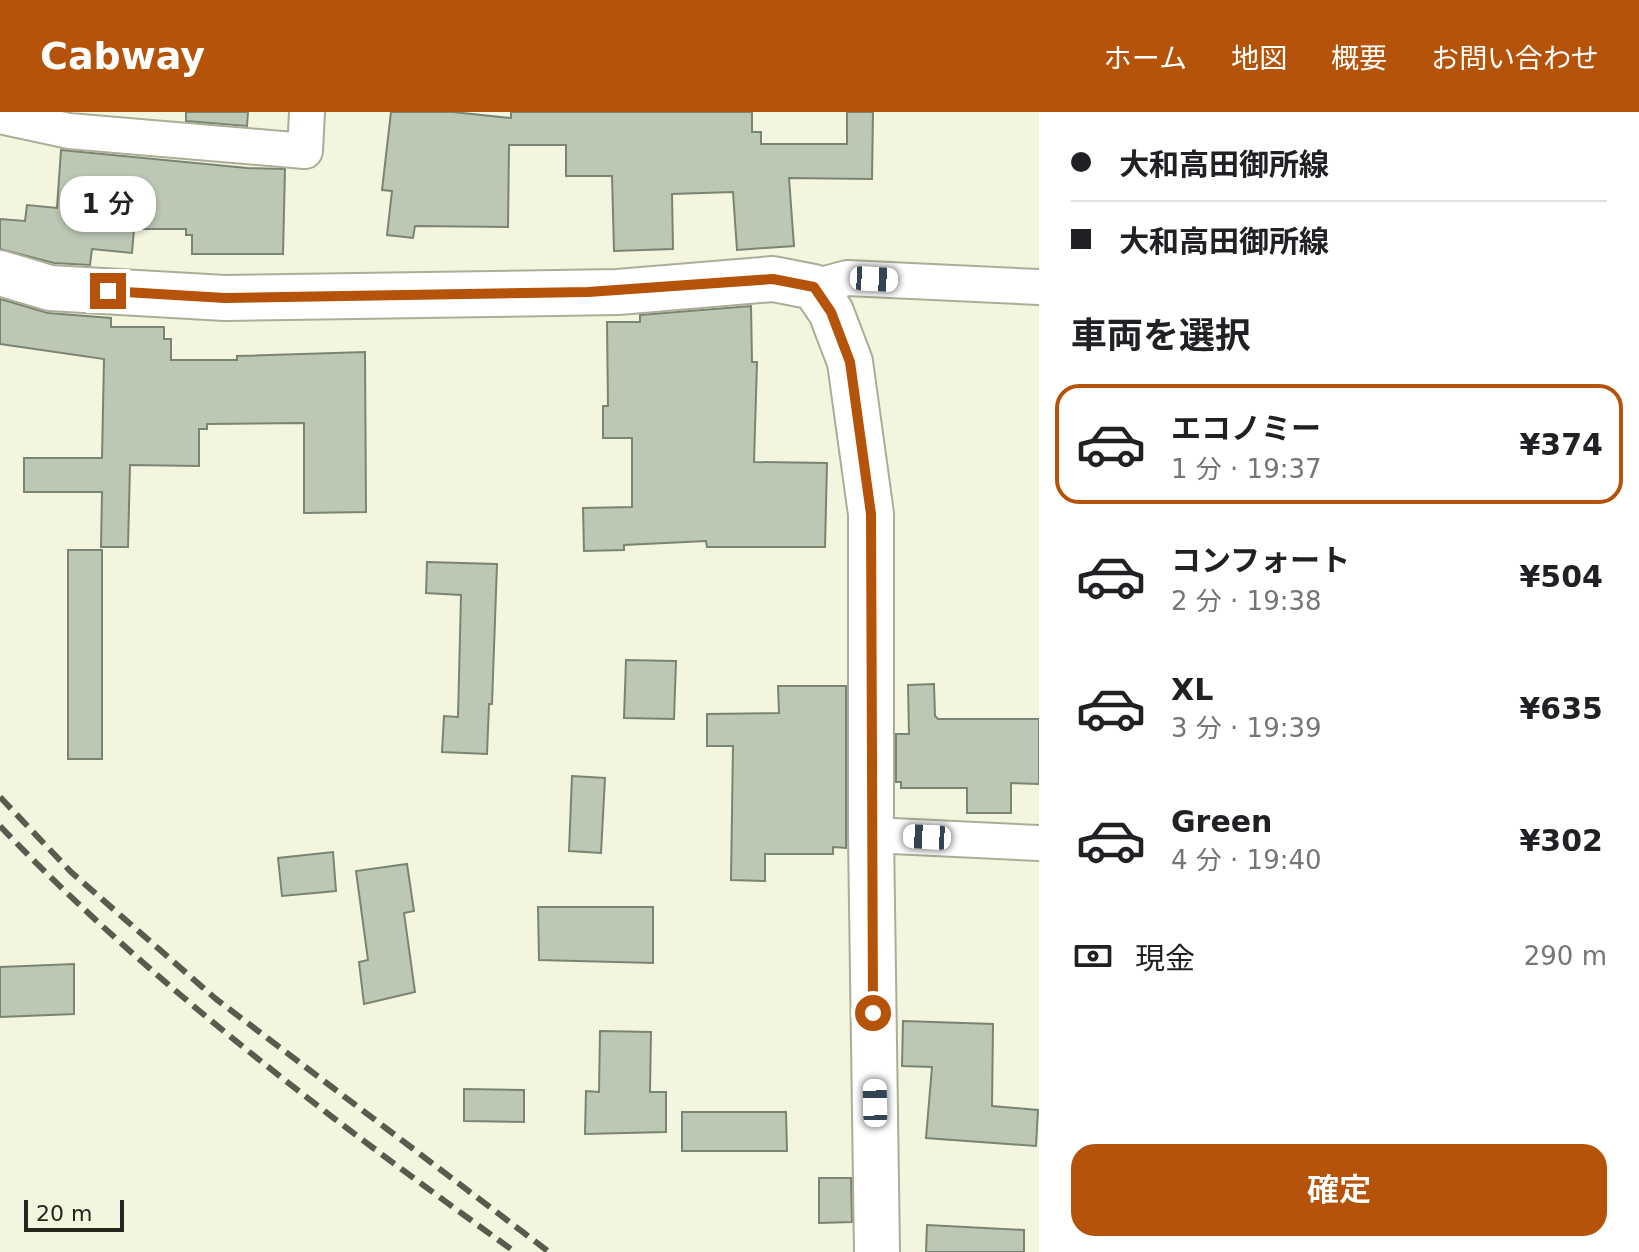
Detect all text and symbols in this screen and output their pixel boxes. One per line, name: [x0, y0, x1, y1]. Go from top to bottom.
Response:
text: Cabway: [40, 34, 205, 78]
text: ホーム: [1104, 42, 1187, 75]
text: 地図: [1231, 42, 1287, 75]
text: 概要: [1331, 42, 1387, 75]
text: お問い合わせ: [1431, 42, 1599, 75]
text: 大和高田御所線: [1119, 147, 1329, 182]
callout: 1 分: [60, 175, 156, 231]
text: 1 分: [81, 189, 135, 219]
text: 大和高田御所線: [1119, 224, 1329, 259]
car: [849, 266, 899, 292]
route end: [90, 273, 126, 309]
text: 車両を選択: [1071, 315, 1251, 356]
icon: car: [1075, 408, 1147, 480]
text: エコノミー: [1171, 411, 1321, 446]
text: ¥374: [1520, 427, 1603, 462]
text: 1 分 · 19:37: [1171, 454, 1322, 484]
icon: car: [1075, 540, 1147, 612]
text: コンフォート: [1171, 543, 1350, 578]
text: ¥504: [1520, 559, 1603, 594]
text: 2 分 · 19:38: [1171, 586, 1322, 616]
icon: car: [1075, 672, 1147, 744]
text: XL: [1171, 672, 1213, 707]
text: ¥635: [1520, 691, 1603, 726]
text: 3 分 · 19:39: [1171, 713, 1322, 743]
icon: car: [1075, 804, 1147, 876]
text: Green: [1171, 804, 1272, 839]
text: ¥302: [1520, 823, 1603, 858]
car: [902, 824, 952, 850]
text: 4 分 · 19:40: [1171, 845, 1322, 875]
icon: cash: [1071, 934, 1115, 978]
text: 現金: [1135, 941, 1195, 976]
text: 290 m: [1524, 941, 1607, 971]
route start: [855, 995, 891, 1031]
car: [863, 1079, 887, 1127]
button: 確定: [1071, 1144, 1607, 1236]
scale bar: [24, 1196, 124, 1232]
text: 20 m: [36, 1201, 92, 1226]

